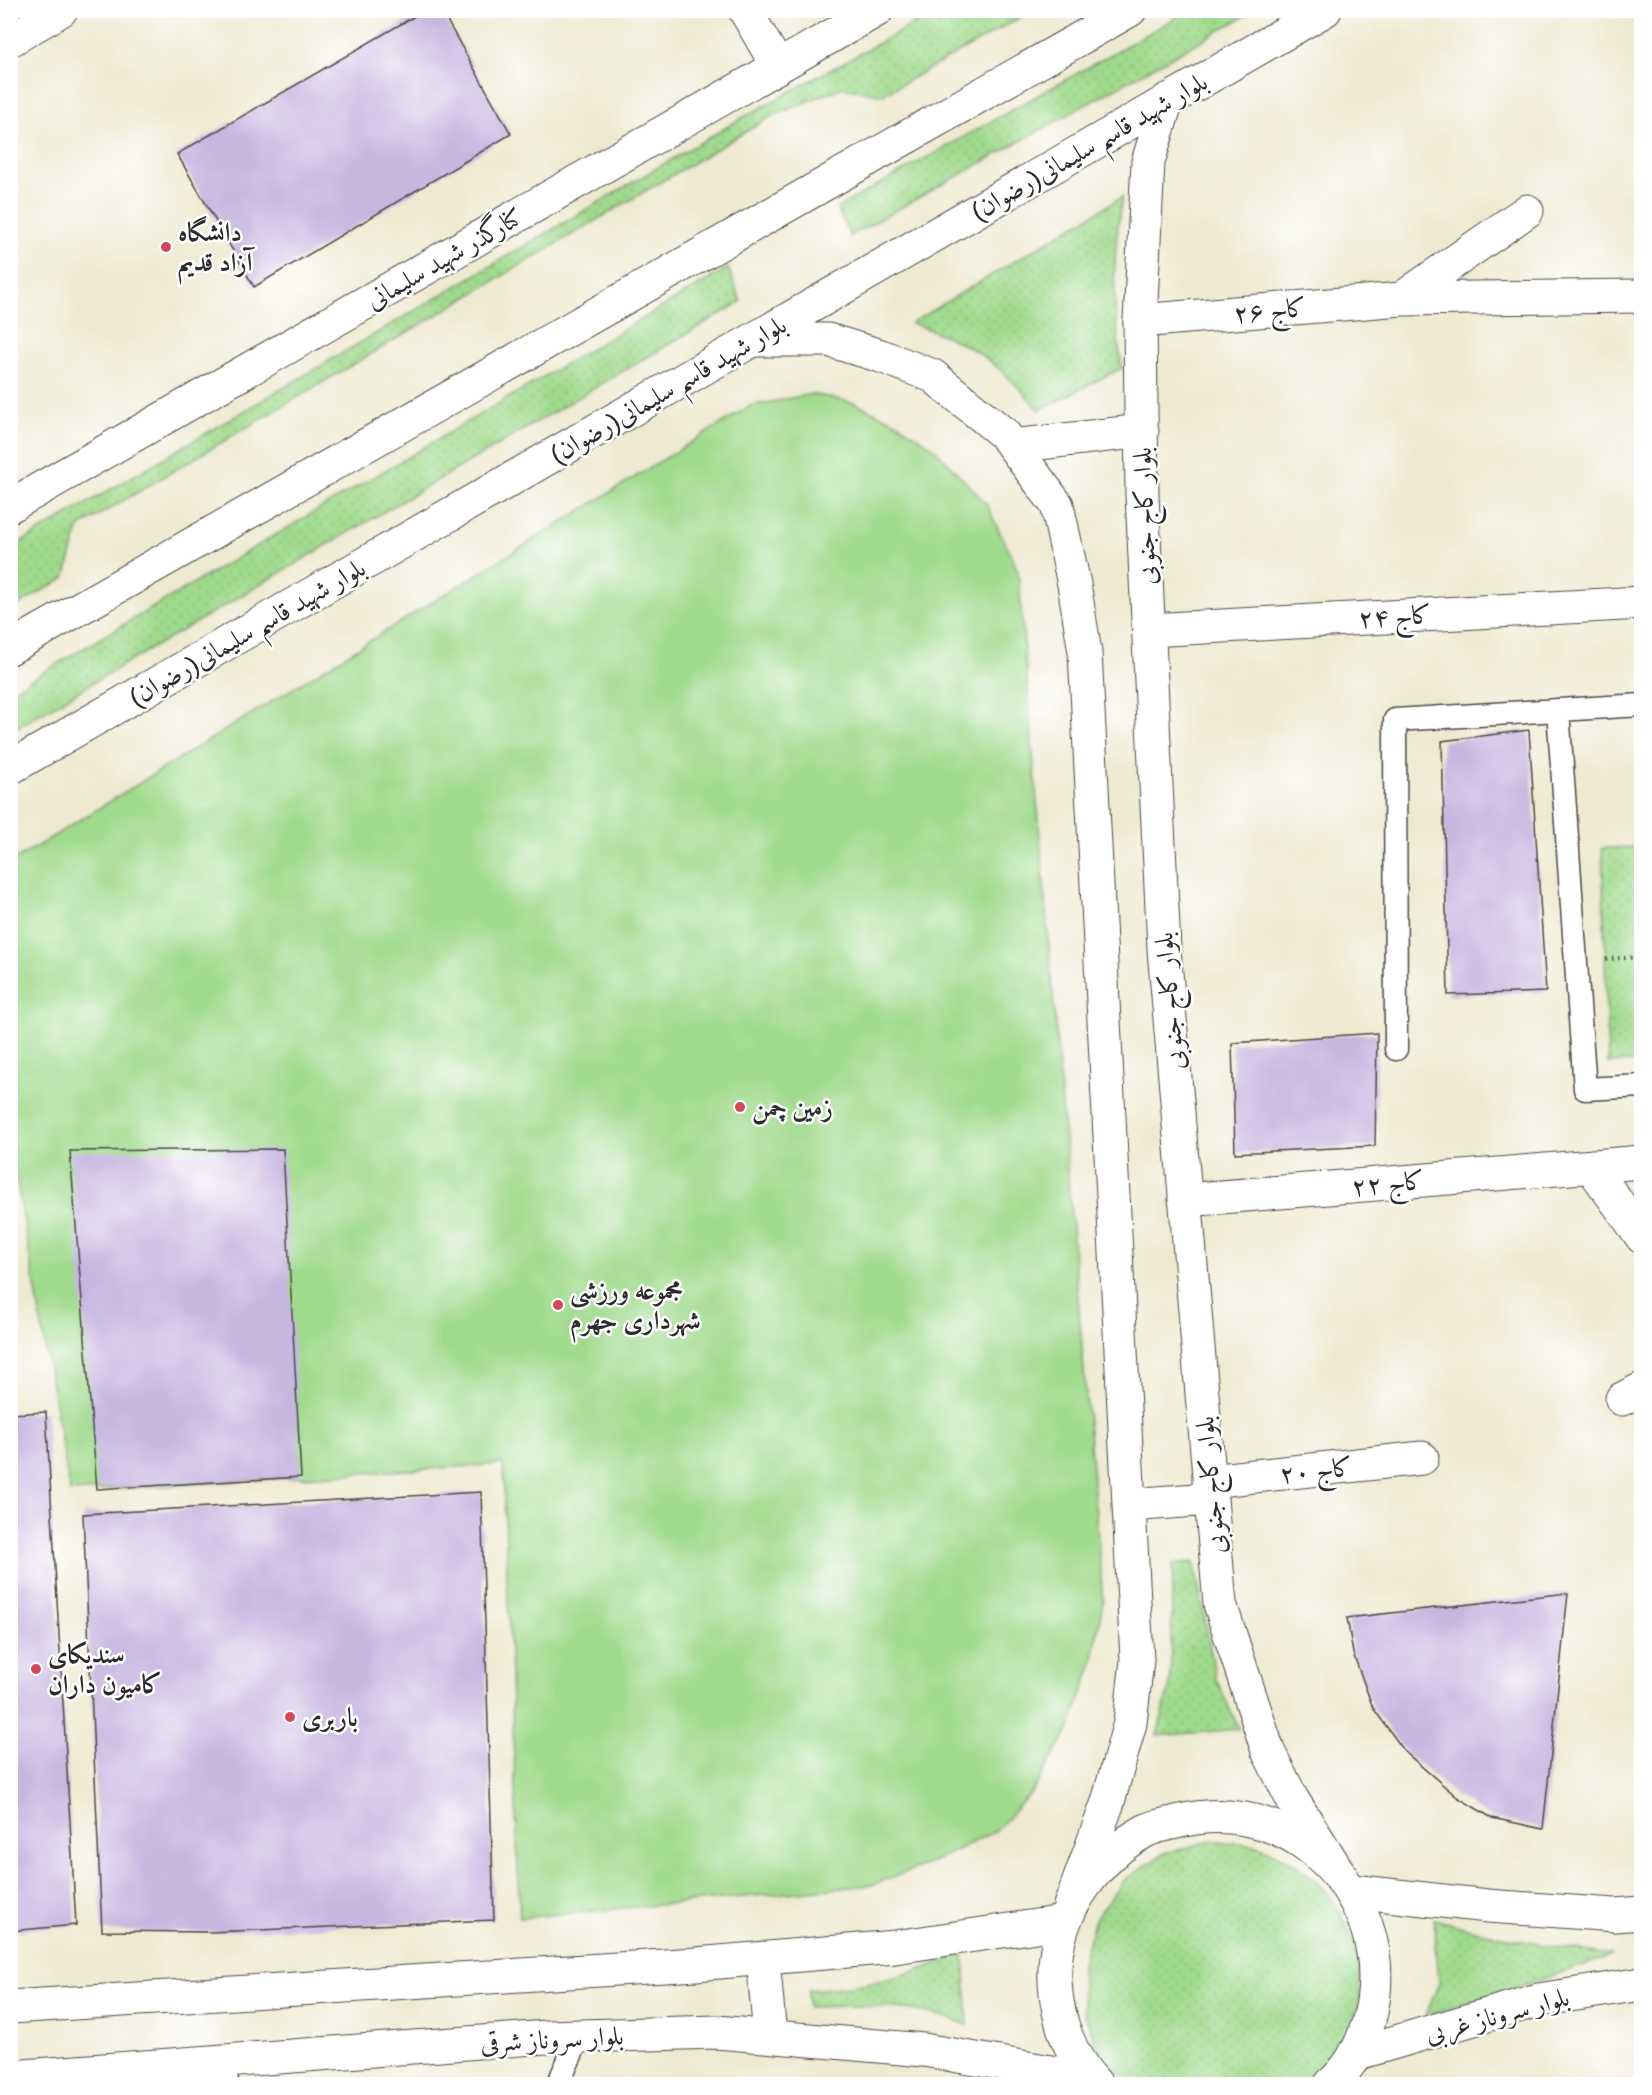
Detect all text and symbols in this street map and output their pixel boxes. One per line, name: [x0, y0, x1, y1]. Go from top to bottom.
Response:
street label: بلوار شهید قاسم سلیمانی(رضوان): [965, 66, 1218, 236]
street label: کنارگذر شهید سلیمانی: [359, 198, 529, 318]
place label: دانشگاه آزاد قدیم: [178, 215, 256, 285]
marker: دانشگاه آزاد قدیم: [159, 240, 173, 254]
street label: کاج ۲۶: [1232, 292, 1309, 337]
street label: بلوار شهید قاسم سلیمانی(رضوان): [544, 309, 797, 479]
street label: بلوار کاج جنوبی: [1127, 446, 1170, 585]
street label: بلوار شهید قاسم سلیمانی(رضوان): [123, 552, 376, 722]
street label: کاج ۲۴: [1358, 599, 1433, 642]
street label: بلوار کاج جنوبی: [1148, 930, 1199, 1071]
place label: زمین چمن: [752, 1092, 833, 1125]
marker: زمین چمن: [733, 1100, 747, 1114]
street label: کاج ۲۲: [1350, 1165, 1427, 1210]
place label: مجموعه ورزشی شهرداری جهرم: [570, 1275, 701, 1343]
marker: مجموعه ورزشی شهرداری جهرم: [551, 1298, 565, 1312]
street label: بلوار کاج جنوبی: [1189, 1414, 1240, 1555]
street label: کاج ۲۰: [1278, 1451, 1355, 1498]
place label: سندیکای کامیون داران: [48, 1639, 162, 1702]
marker: سندیکای کامیون داران: [29, 1662, 43, 1676]
place label: باربری: [302, 1702, 358, 1735]
marker: باربری: [283, 1710, 297, 1724]
street label: بلوار سروناز غربی: [1422, 1981, 1573, 2053]
street label: بلوار سروناز شرقی: [479, 2020, 625, 2061]

